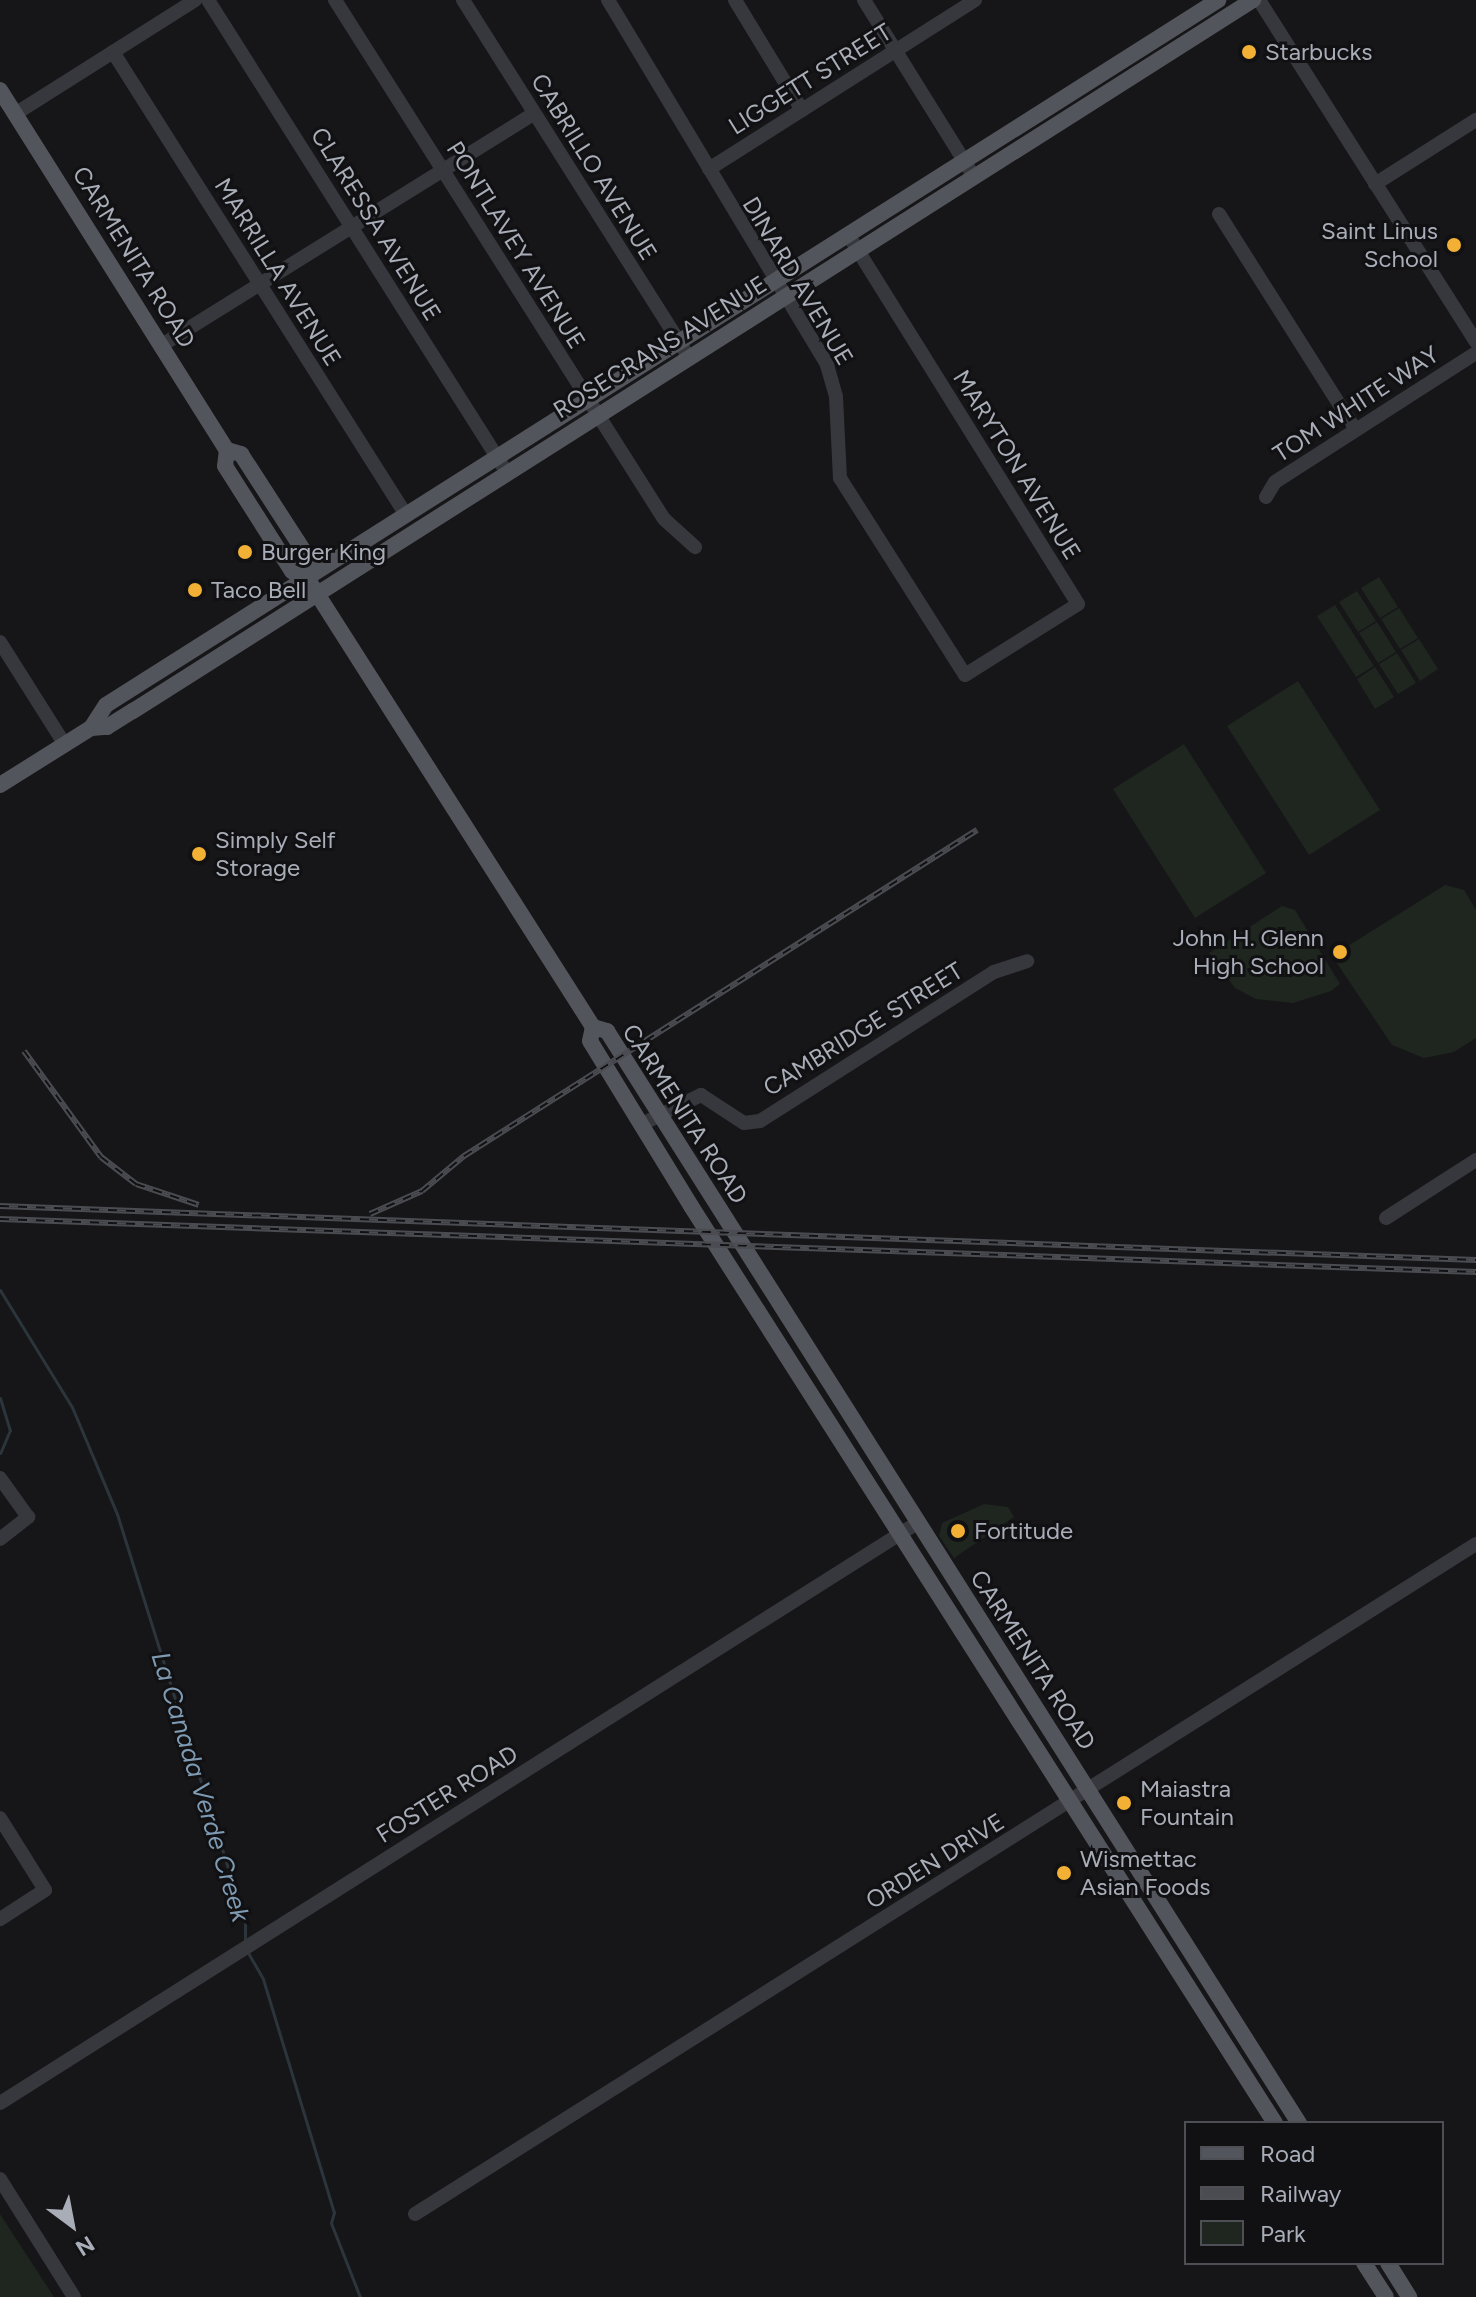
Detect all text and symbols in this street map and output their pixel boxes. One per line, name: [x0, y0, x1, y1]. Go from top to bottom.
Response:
street label: LIGGETT STREET: [723, 17, 897, 141]
place label: Starbucks: [1265, 38, 1372, 66]
marker: Starbucks: [1240, 43, 1258, 61]
street label: CABRILLO AVENUE: [525, 68, 663, 266]
street label: CLARESSA AVENUE: [305, 122, 447, 326]
street label: PONTLAVEY AVENUE: [440, 136, 592, 354]
street label: CARMENITA ROAD: [67, 161, 201, 353]
street label: MARRILLA AVENUE: [209, 173, 347, 371]
street label: DINARD AVENUE: [736, 192, 860, 370]
place label: Saint Linus School: [1321, 217, 1438, 273]
marker: Saint Linus School: [1445, 236, 1463, 254]
street label: ROSECRANS AVENUE: [548, 270, 772, 424]
street label: TOM WHITE WAY: [1268, 340, 1444, 468]
street label: MARYTON AVENUE: [947, 365, 1087, 565]
place label: Burger King: [261, 538, 386, 566]
marker: Burger King: [236, 543, 254, 561]
place label: Taco Bell: [211, 576, 306, 604]
marker: Taco Bell: [186, 581, 204, 599]
place label: Simply Self Storage: [215, 826, 336, 882]
marker: Simply Self Storage: [190, 845, 208, 863]
place label: John H. Glenn High School: [1173, 924, 1324, 980]
marker: John H. Glenn High School: [1331, 943, 1349, 961]
street label: CAMBRIDGE STREET: [758, 956, 968, 1102]
street label: CARMENITA ROAD: [616, 1019, 754, 1209]
place label: Fortitude: [974, 1517, 1073, 1545]
marker: Fortitude: [949, 1522, 967, 1540]
street label: CARMENITA ROAD: [964, 1565, 1102, 1755]
water label: La Canada Verde Creek: [144, 1648, 256, 1926]
street label: FOSTER ROAD: [371, 1739, 523, 1849]
place label: Maiastra Fountain: [1140, 1775, 1234, 1831]
marker: Maiastra Fountain: [1115, 1794, 1133, 1812]
street label: ORDEN DRIVE: [860, 1807, 1010, 1915]
place label: Wismettac Asian Foods: [1080, 1845, 1211, 1901]
marker: Wismettac Asian Foods: [1055, 1864, 1073, 1882]
legend: [1184, 2121, 1444, 2265]
text: Road: [1260, 2139, 1315, 2168]
text: Railway: [1260, 2179, 1341, 2208]
north arrow: [32, 2185, 112, 2265]
text: Park: [1260, 2219, 1306, 2248]
text: N: [71, 2230, 99, 2262]

